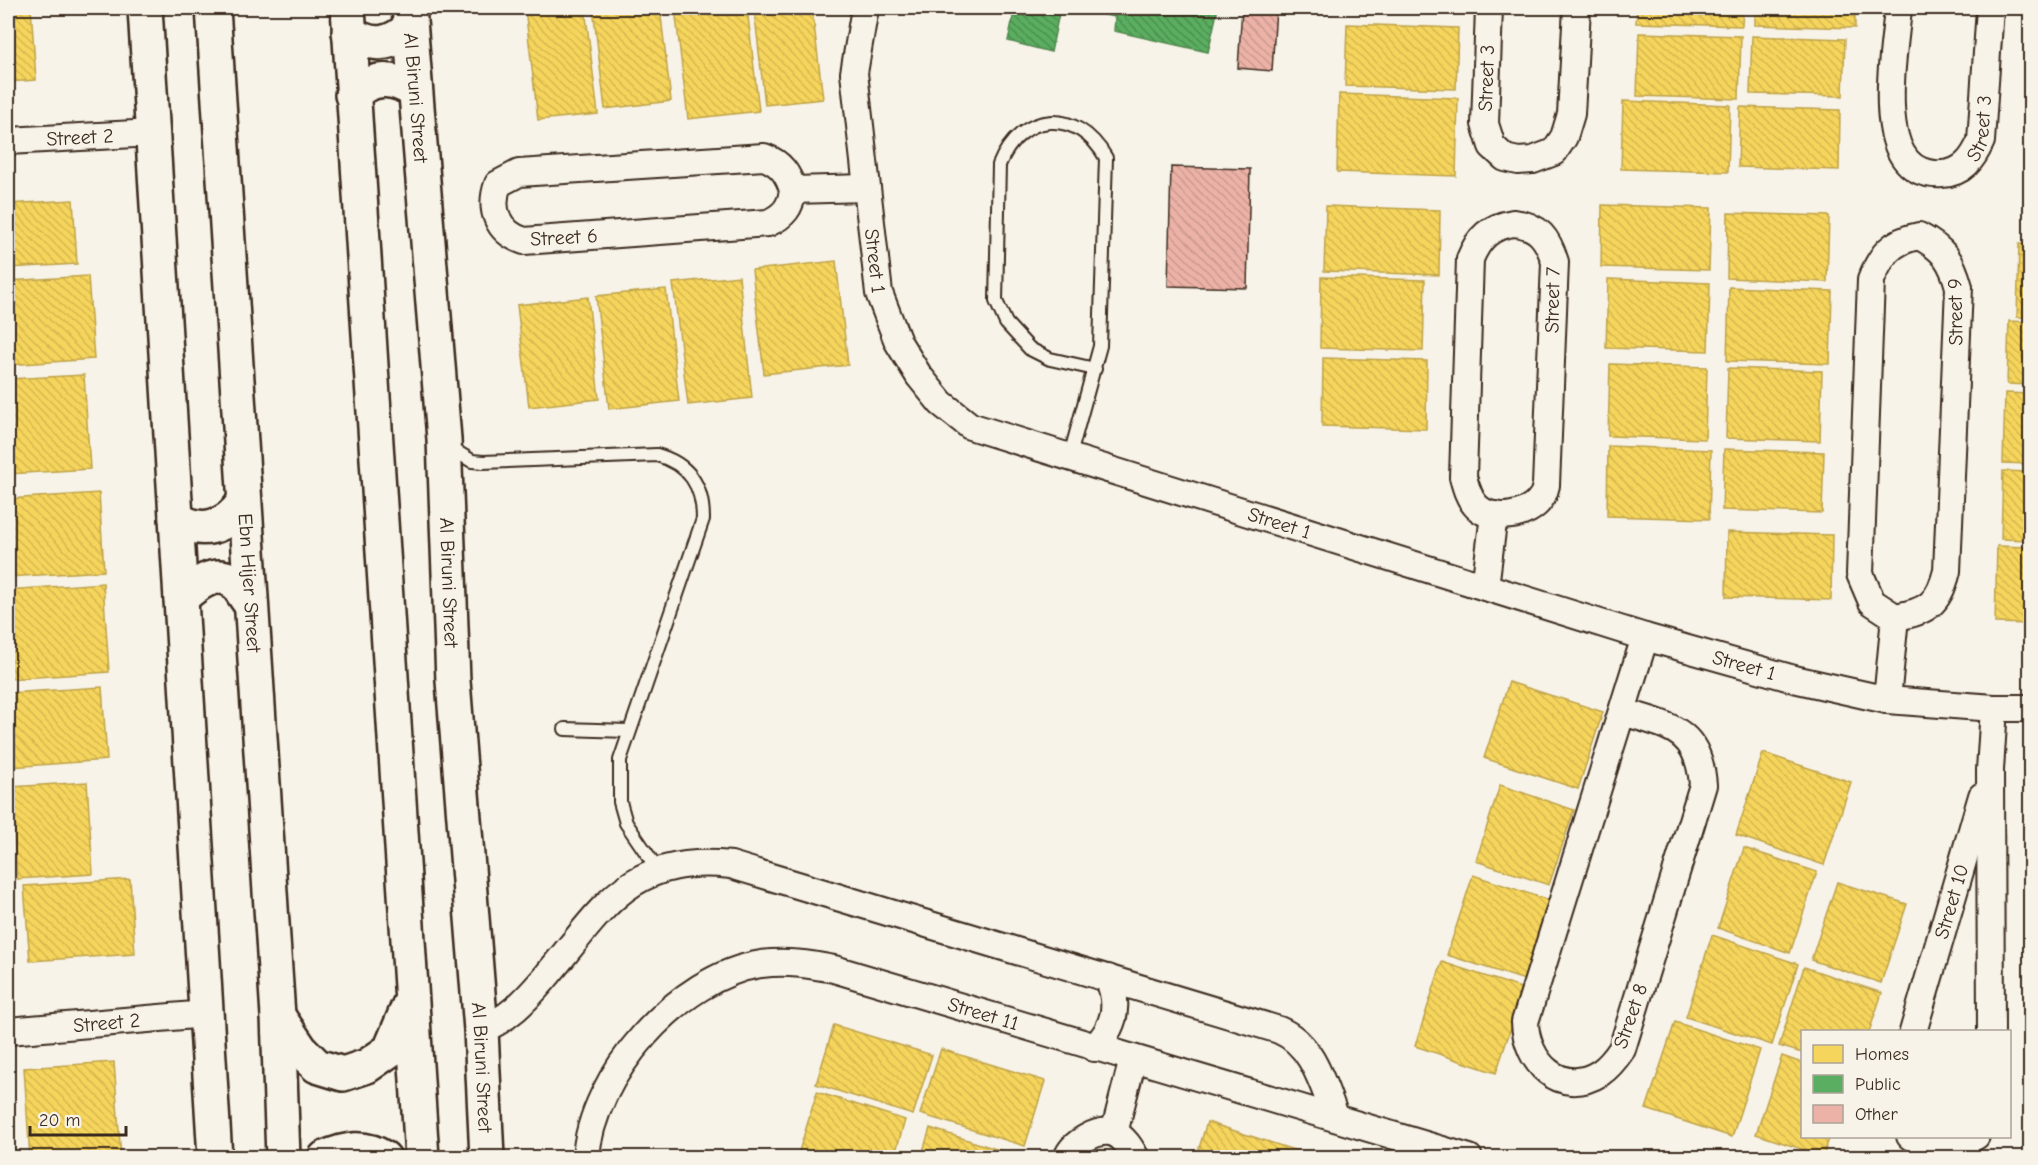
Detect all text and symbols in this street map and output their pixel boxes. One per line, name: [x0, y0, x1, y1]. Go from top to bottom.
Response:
street label: Al Biruni Street: [399, 32, 433, 165]
street label: Street 3: [1474, 44, 1499, 112]
street label: Street 3: [1962, 94, 1996, 166]
street label: Street 2: [46, 124, 114, 151]
street label: Street 6: [530, 224, 598, 251]
street label: Street 1: [860, 227, 890, 294]
street label: Street 7: [1540, 266, 1565, 333]
street label: Street 9: [1943, 278, 1968, 346]
street label: Street 1: [1245, 503, 1314, 544]
street label: Ebn Hijer Street: [234, 513, 266, 654]
street label: Al Biruni Street: [435, 517, 463, 649]
street label: Street 1: [1710, 646, 1778, 685]
street label: Street 10: [1930, 861, 1973, 942]
street label: Street 8: [1609, 981, 1652, 1052]
street label: Street 11: [945, 993, 1021, 1035]
street label: Al Biruni Street: [467, 1001, 497, 1134]
street label: Street 2: [72, 1009, 141, 1037]
legend: [1801, 1030, 2011, 1138]
text: Homes: [1855, 1044, 1909, 1065]
text: Public: [1855, 1074, 1901, 1095]
scale bar: [30, 1099, 126, 1137]
text: Other: [1855, 1104, 1898, 1125]
text: 20 m: [39, 1110, 80, 1131]

